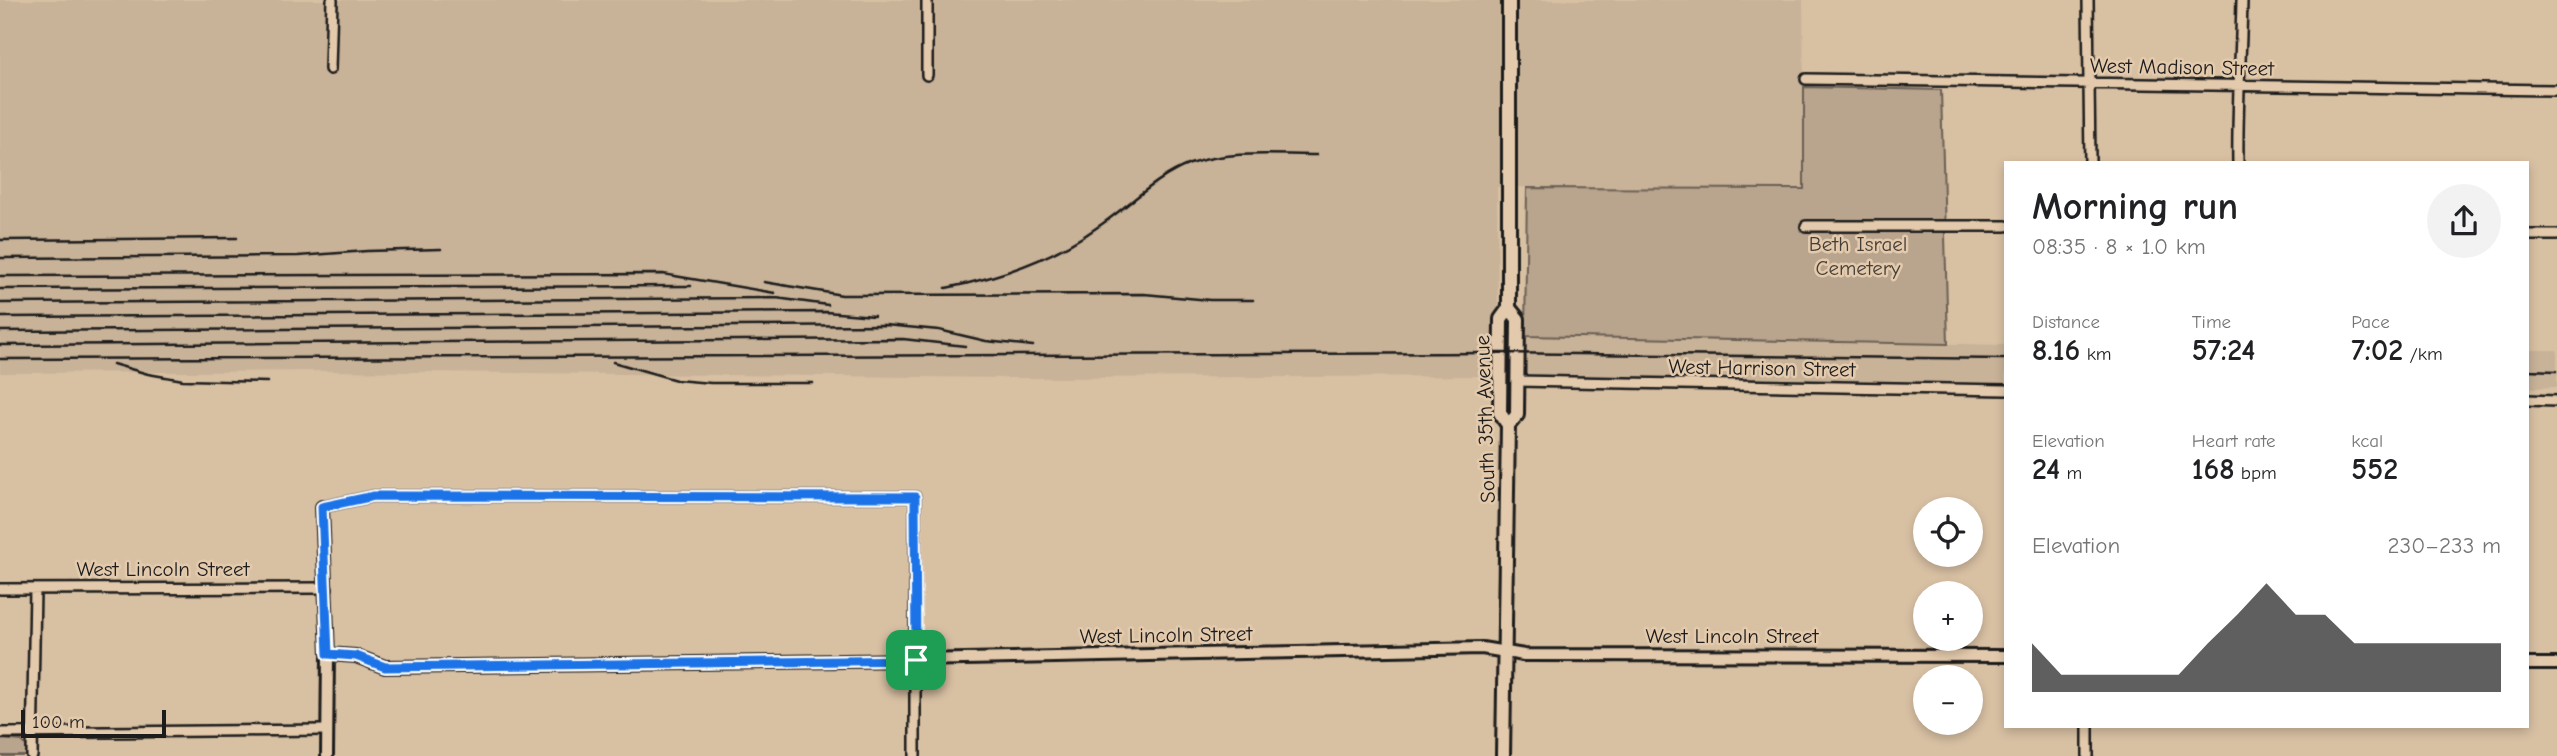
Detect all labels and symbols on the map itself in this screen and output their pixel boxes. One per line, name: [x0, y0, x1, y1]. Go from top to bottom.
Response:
street label: West Madison Street: [2090, 53, 2275, 81]
park label: Beth Israel Cemetery: [1809, 232, 1907, 280]
street label: South 35th Avenue: [1470, 335, 1500, 503]
street label: West Harrison Street: [1668, 354, 1857, 382]
street label: West Lincoln Street: [77, 557, 250, 581]
street label: West Lincoln Street: [1079, 621, 1254, 649]
street label: West Lincoln Street: [1646, 624, 1819, 648]
pin: [886, 630, 946, 690]
scale bar: [21, 707, 166, 739]

